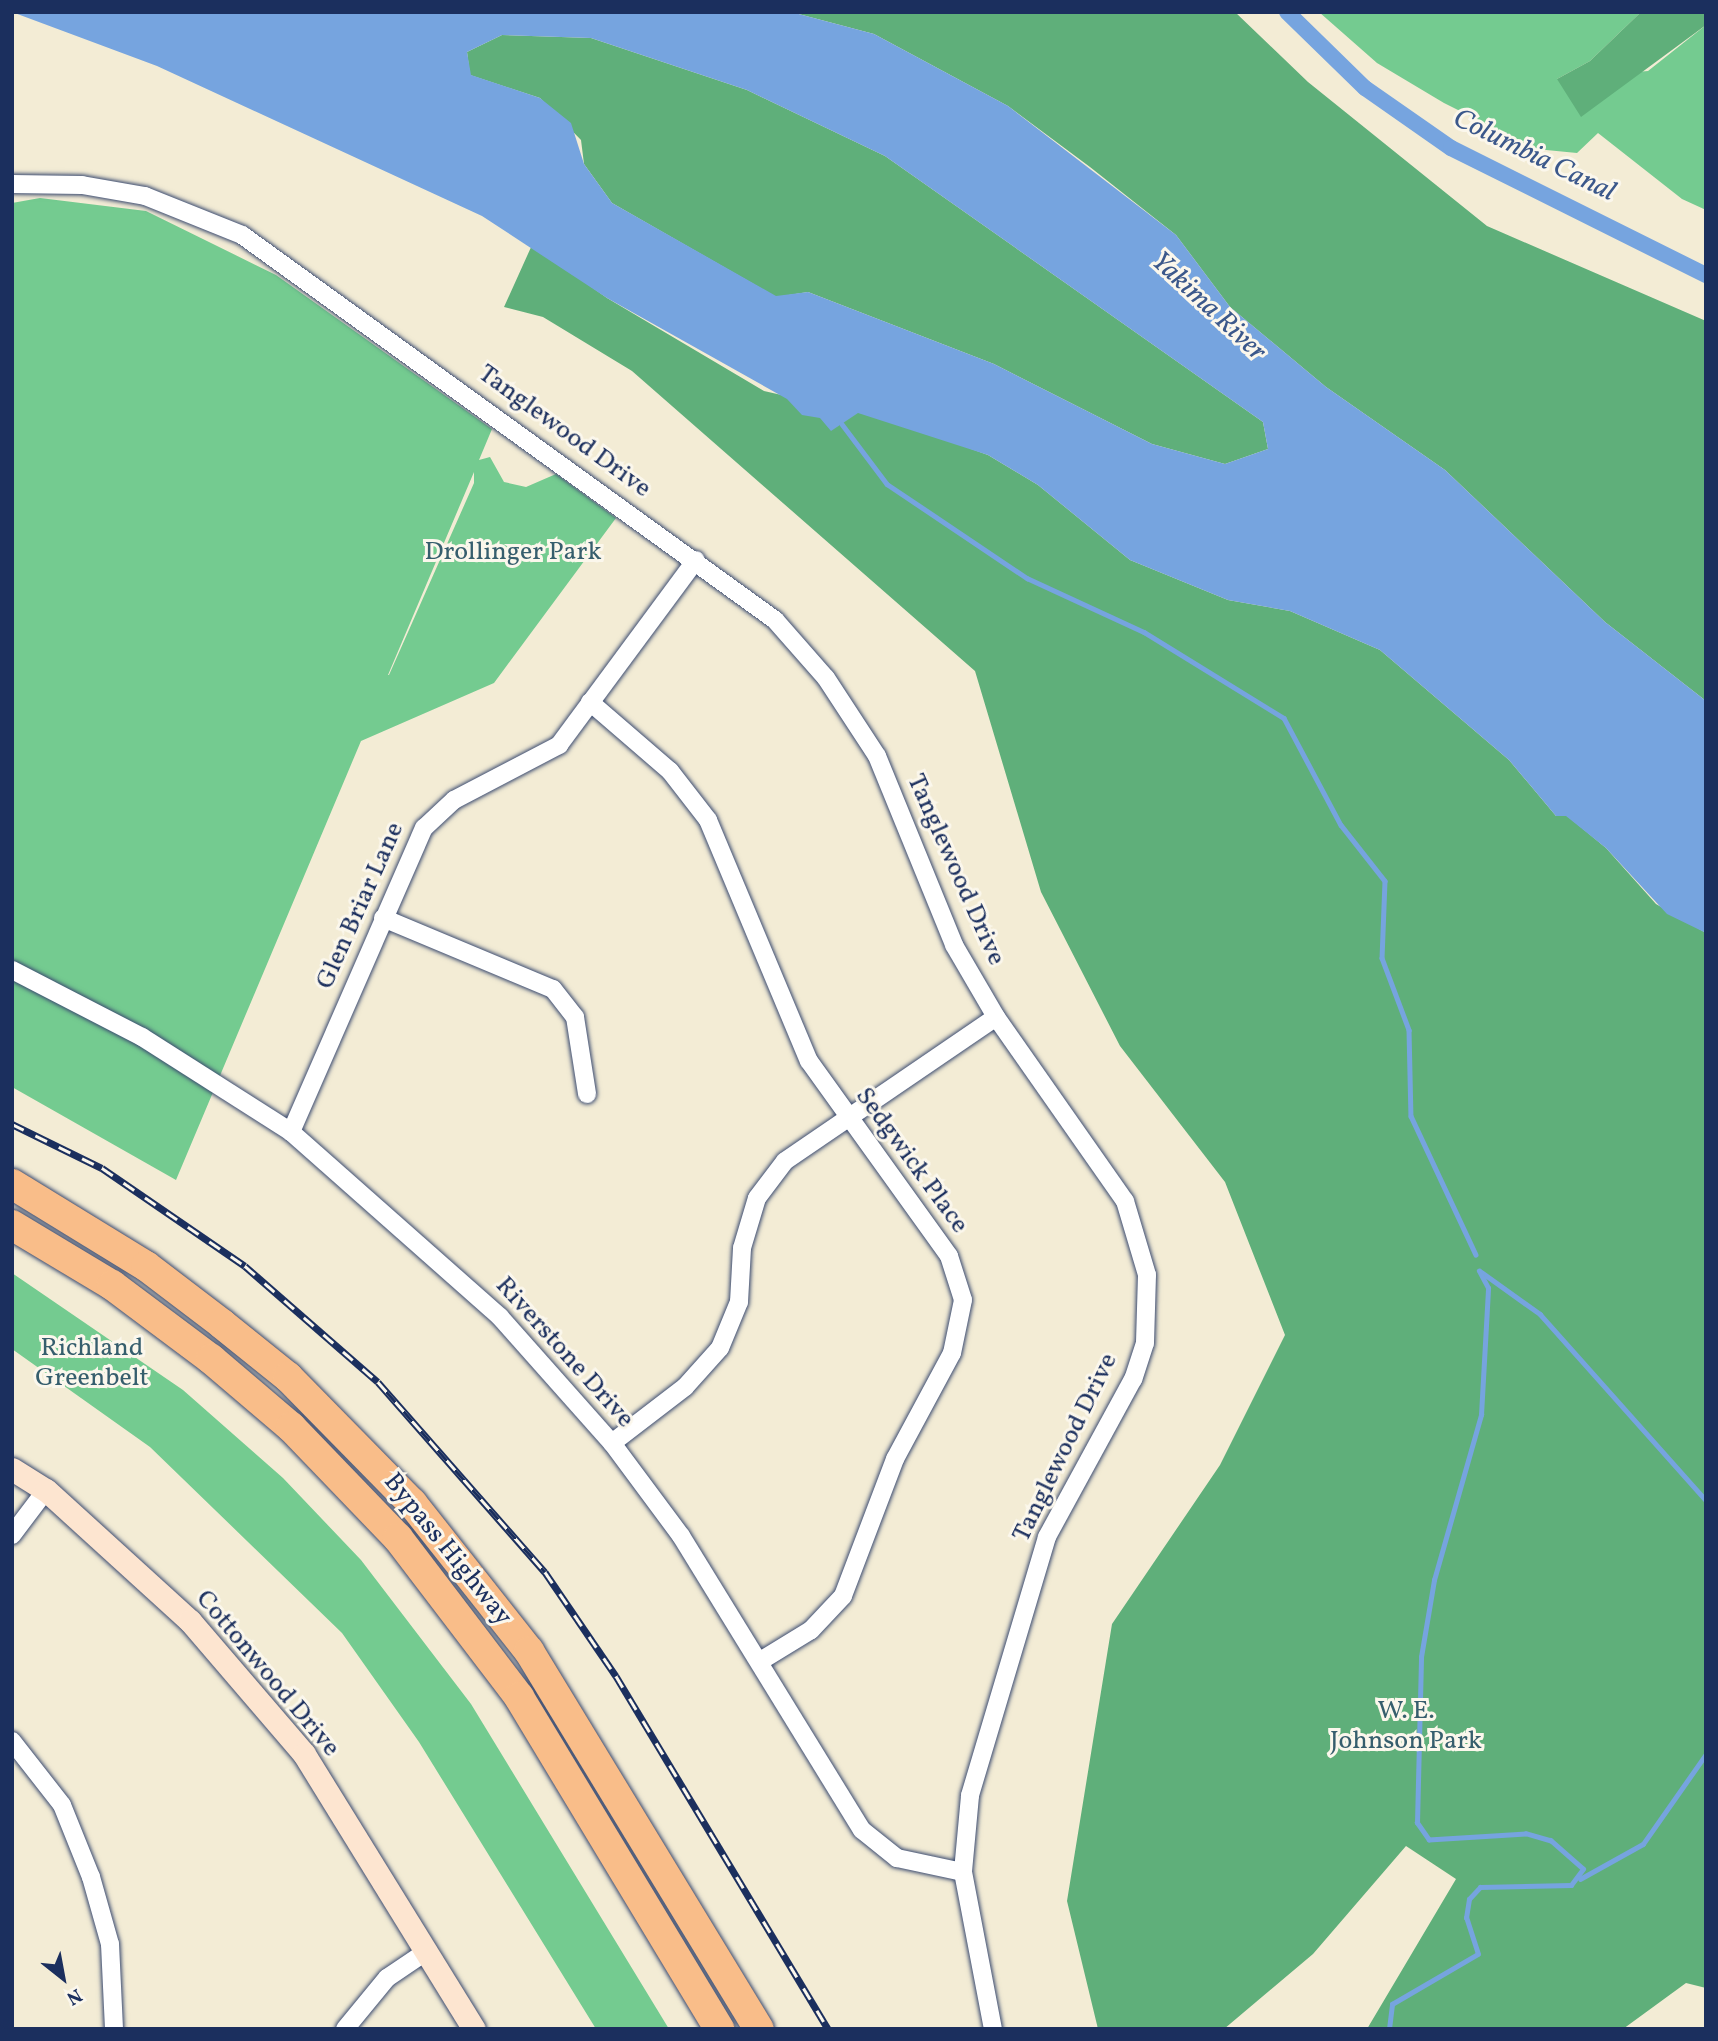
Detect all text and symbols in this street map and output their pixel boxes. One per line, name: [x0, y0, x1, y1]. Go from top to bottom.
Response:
water label: Columbia Canal: [1447, 102, 1621, 210]
water label: Yakima River: [1143, 245, 1273, 369]
street label: Tanglewood Drive: [471, 359, 657, 505]
park label: Drollinger Park: [424, 537, 602, 569]
street label: Tanglewood Drive: [899, 770, 1011, 970]
street label: Glen Briar Lane: [310, 818, 412, 994]
street label: Sedgwick Place: [848, 1082, 974, 1240]
street label: Riverstone Drive: [488, 1271, 640, 1435]
park label: Richland Greenbelt: [35, 1333, 149, 1394]
street label: Tanglewood Drive: [1007, 1349, 1125, 1547]
street label: Bypass Highway: [376, 1467, 518, 1633]
street label: Cottonwood Drive: [188, 1584, 346, 1764]
park label: W. E. Johnson Park: [1330, 1696, 1482, 1758]
north arrow: [28, 1943, 98, 2013]
text: N: [61, 1981, 86, 2011]

